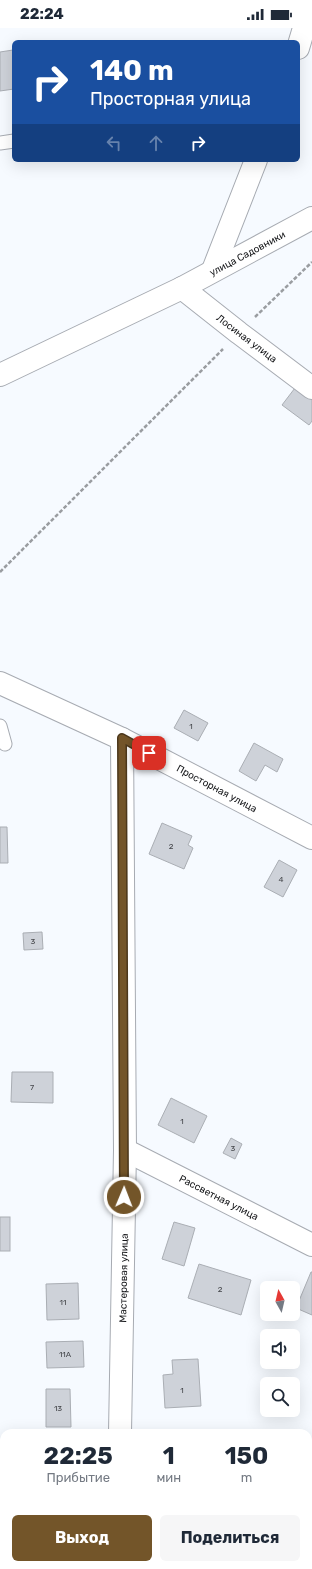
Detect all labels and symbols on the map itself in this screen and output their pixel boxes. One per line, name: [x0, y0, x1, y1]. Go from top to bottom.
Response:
street label: улица Садовники: [207, 229, 288, 279]
street label: Лосиная улица: [214, 312, 279, 365]
house number: 1: [189, 722, 193, 731]
pin: [132, 736, 166, 770]
street label: Просторная улица: [174, 763, 259, 815]
house number: 2: [169, 842, 174, 851]
house number: 4: [279, 875, 284, 884]
house number: 3: [31, 937, 36, 946]
house number: 7: [30, 1083, 34, 1092]
house number: 1: [180, 1117, 184, 1126]
house number: 3: [231, 1144, 236, 1153]
street label: Рассветная улица: [177, 1173, 260, 1223]
position arrow: [103, 1176, 145, 1218]
street label: Мастеровая улица: [117, 1233, 131, 1323]
north arrow: [260, 1281, 300, 1321]
house number: 2: [218, 1285, 223, 1294]
house number: 11: [60, 1298, 66, 1307]
house number: 11А: [59, 1350, 72, 1359]
house number: 1: [180, 1386, 184, 1395]
house number: 13: [54, 1404, 62, 1413]

